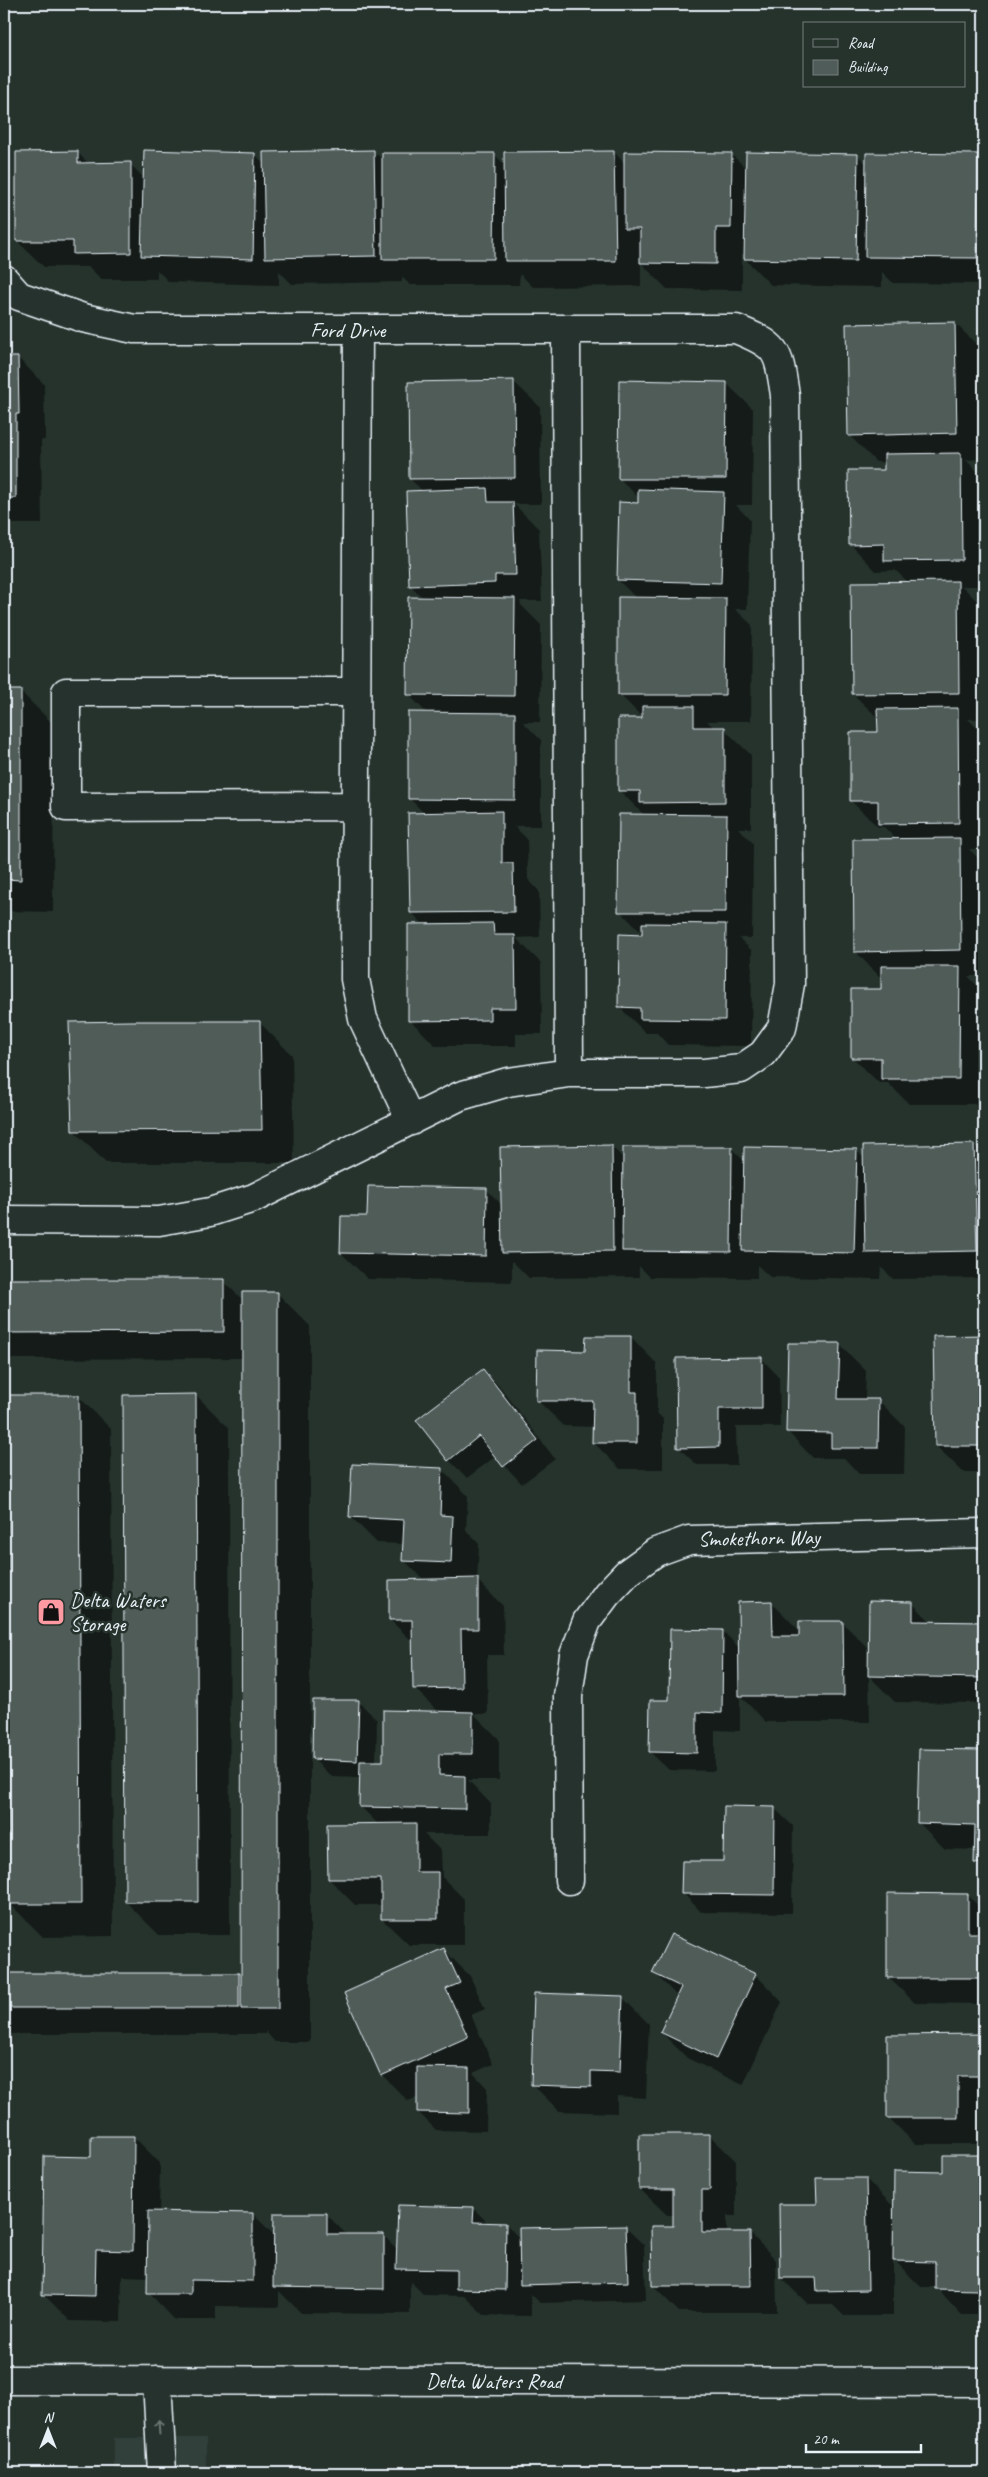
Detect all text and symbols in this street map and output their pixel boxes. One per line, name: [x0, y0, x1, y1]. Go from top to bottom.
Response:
legend: [803, 22, 966, 88]
text: Road: [848, 34, 875, 53]
text: Building: [848, 58, 888, 77]
street label: Ford Drive: [311, 317, 387, 343]
street label: Smokethorn Way: [698, 1524, 822, 1552]
place label: Delta Waters Storage: [70, 1587, 167, 1637]
shop icon: Delta Waters Storage: [36, 1597, 66, 1627]
street label: Delta Waters Road: [426, 2368, 565, 2394]
north arrow: [22, 2404, 72, 2454]
text: N: [44, 2409, 55, 2426]
one-way arrow: [155, 2419, 164, 2435]
scale bar: [806, 2422, 920, 2454]
text: 20 m: [813, 2430, 840, 2449]

